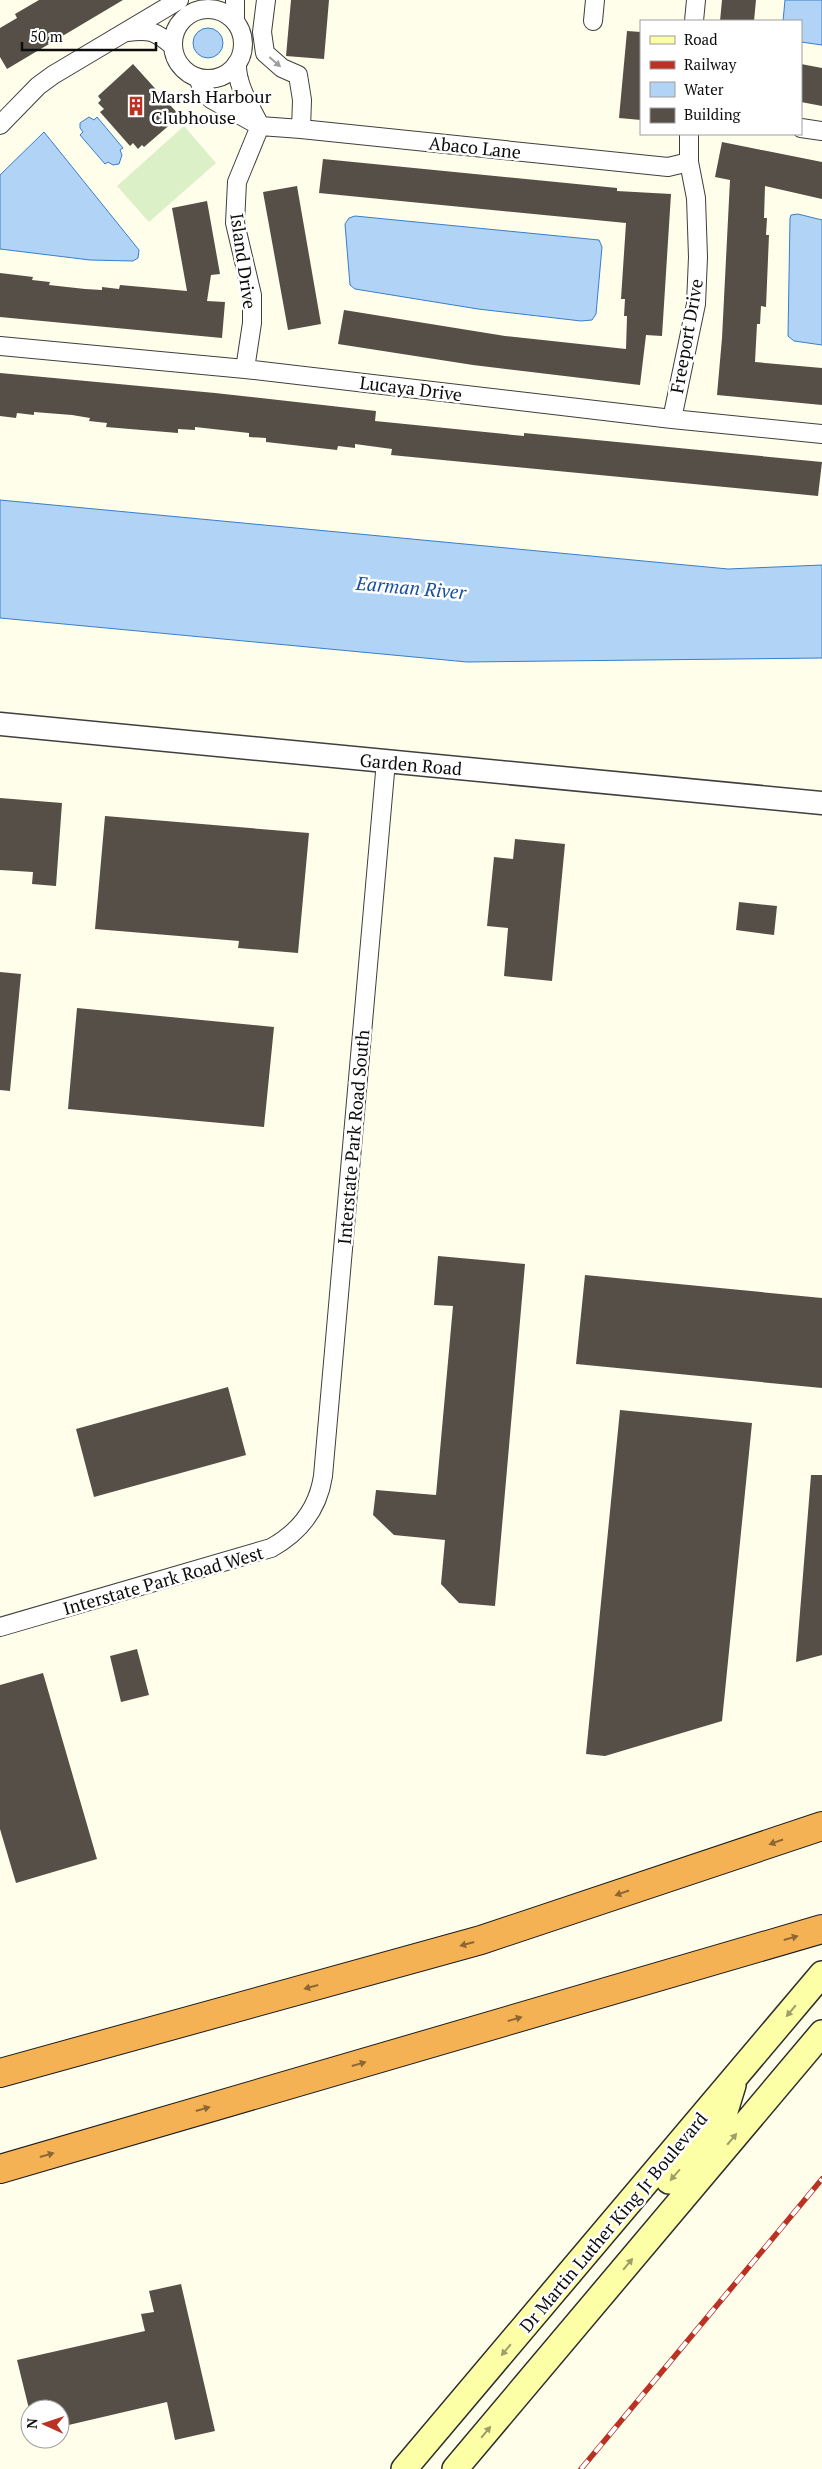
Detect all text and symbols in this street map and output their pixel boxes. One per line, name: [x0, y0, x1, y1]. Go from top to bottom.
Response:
scale bar: [22, 20, 156, 52]
legend: [640, 20, 802, 135]
text: 50 m: [30, 26, 63, 46]
text: Road: [684, 29, 717, 49]
text: Railway: [684, 54, 737, 74]
one-way arrow: [268, 56, 281, 67]
text: Water: [684, 79, 724, 99]
place label: Marsh Harbour Clubhouse: [151, 84, 272, 129]
building icon: Marsh Harbour Clubhouse: [125, 95, 147, 117]
text: Building: [684, 104, 742, 124]
street label: Abaco Lane: [428, 130, 522, 164]
street label: Island Drive: [225, 211, 263, 311]
street label: Freeport Drive: [664, 277, 708, 395]
street label: Lucaya Drive: [358, 370, 464, 406]
water label: Earman River: [354, 570, 468, 604]
street label: Garden Road: [359, 748, 463, 780]
street label: Interstate Park Road South: [332, 1028, 374, 1245]
street label: Interstate Park Road West: [60, 1540, 266, 1620]
one-way arrow: [768, 1838, 783, 1846]
one-way arrow: [614, 1890, 629, 1898]
one-way arrow: [783, 1934, 798, 1942]
one-way arrow: [460, 1941, 475, 1949]
one-way arrow: [303, 1984, 318, 1992]
one-way arrow: [785, 2004, 796, 2017]
one-way arrow: [507, 2014, 522, 2022]
one-way arrow: [351, 2060, 366, 2068]
one-way arrow: [195, 2105, 210, 2113]
street label: Dr Martin Luther King Jr Boulevard: [514, 2107, 712, 2337]
one-way arrow: [727, 2133, 738, 2146]
one-way arrow: [39, 2150, 54, 2158]
one-way arrow: [669, 2168, 681, 2180]
one-way arrow: [622, 2257, 633, 2270]
one-way arrow: [500, 2343, 511, 2356]
north arrow: [20, 2399, 70, 2449]
text: N: [22, 2417, 41, 2429]
one-way arrow: [481, 2425, 492, 2438]

